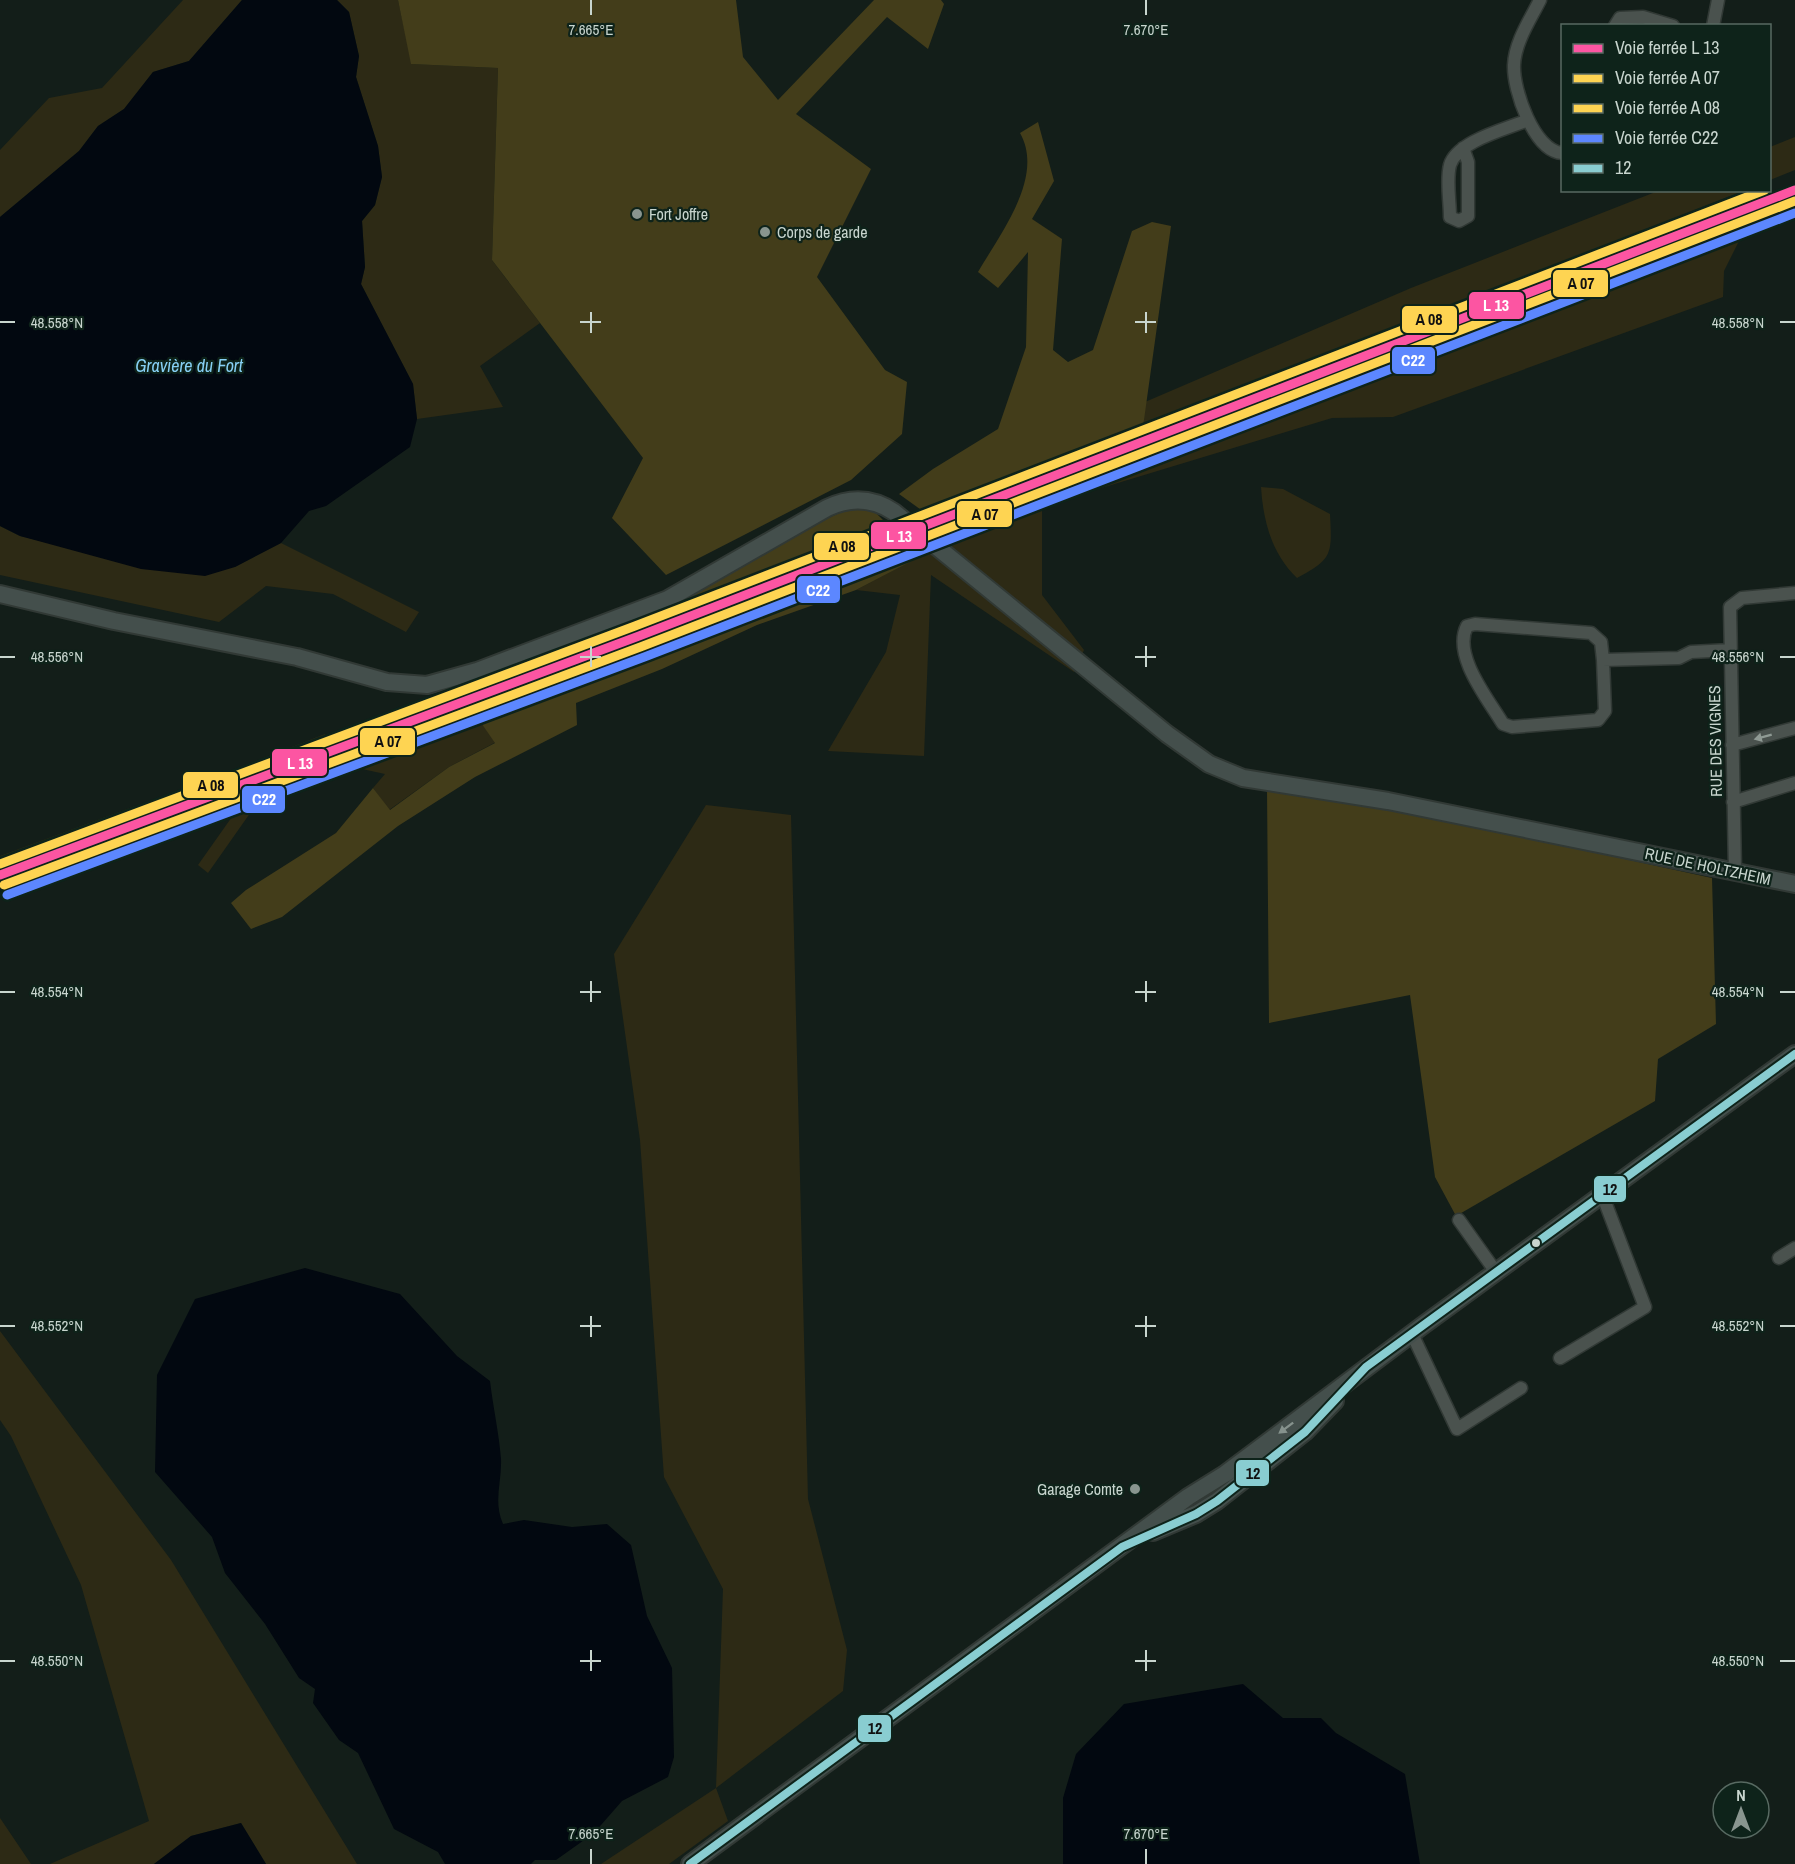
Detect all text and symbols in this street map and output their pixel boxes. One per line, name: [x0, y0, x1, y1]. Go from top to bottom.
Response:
text: 7.665°E: [569, 19, 614, 40]
text: 7.670°E: [1124, 19, 1169, 40]
legend: [1561, 24, 1771, 192]
text: Voie ferrée L 13: [1615, 35, 1720, 60]
text: Voie ferrée A 07: [1615, 65, 1720, 90]
text: Voie ferrée A 08: [1615, 95, 1720, 120]
text: Voie ferrée C22: [1615, 125, 1718, 150]
text: 12: [1615, 155, 1631, 180]
place label: Fort Joffre: [649, 203, 708, 225]
marker: Fort Joffre: [630, 207, 644, 221]
place label: Corps de garde: [777, 221, 867, 243]
marker: Corps de garde: [758, 225, 772, 239]
line badge: A 07: [1552, 269, 1609, 298]
text: A 07: [1567, 272, 1595, 294]
line badge: L 13: [1468, 291, 1525, 320]
text: L 13: [1483, 294, 1509, 316]
line badge: A 08: [1401, 305, 1458, 334]
text: A 08: [1415, 308, 1443, 330]
text: 48.558°N: [31, 312, 83, 333]
text: 48.558°N: [1712, 312, 1764, 333]
line badge: C22: [1391, 346, 1436, 375]
text: C22: [1401, 349, 1425, 371]
water label: Gravière du Fort: [135, 353, 244, 378]
line badge: A 07: [956, 500, 1013, 528]
text: A 07: [971, 503, 999, 525]
line badge: L 13: [870, 521, 927, 550]
text: L 13: [886, 525, 912, 547]
line badge: A 08: [813, 532, 870, 561]
text: A 08: [828, 535, 856, 557]
line badge: C22: [796, 575, 841, 604]
text: C22: [806, 579, 830, 601]
text: 48.556°N: [31, 646, 83, 667]
text: 48.556°N: [1712, 646, 1764, 667]
street label: RUE DES VIGNES: [1703, 685, 1727, 797]
line badge: A 07: [359, 727, 416, 756]
text: A 07: [374, 730, 402, 752]
one-way arrow: [1754, 732, 1773, 742]
line badge: L 13: [271, 748, 328, 777]
text: L 13: [287, 752, 313, 774]
line badge: A 08: [182, 771, 239, 799]
text: A 08: [197, 774, 225, 796]
line badge: C22: [241, 785, 286, 814]
text: C22: [252, 788, 276, 810]
street label: RUE DE HOLTZHEIM: [1643, 842, 1773, 890]
text: 48.554°N: [31, 981, 83, 1002]
text: 48.554°N: [1712, 981, 1764, 1002]
line badge: 12: [1593, 1175, 1627, 1203]
text: 12: [1603, 1178, 1617, 1200]
unlabelled marker: [1530, 1237, 1542, 1249]
text: 48.552°N: [31, 1315, 83, 1336]
text: 48.552°N: [1712, 1315, 1764, 1336]
one-way arrow: [1279, 1421, 1294, 1433]
line badge: 12: [1235, 1459, 1270, 1487]
text: 12: [1246, 1462, 1260, 1484]
place label: Garage Comte: [1037, 1478, 1123, 1500]
marker: Garage Comte: [1128, 1482, 1142, 1496]
text: 48.550°N: [31, 1650, 83, 1671]
text: 48.550°N: [1712, 1650, 1764, 1671]
line badge: 12: [857, 1714, 892, 1743]
text: 12: [868, 1717, 882, 1739]
north arrow: [1711, 1780, 1771, 1840]
text: N: [1736, 1784, 1746, 1806]
text: 7.665°E: [569, 1823, 614, 1844]
text: 7.670°E: [1124, 1823, 1169, 1844]

